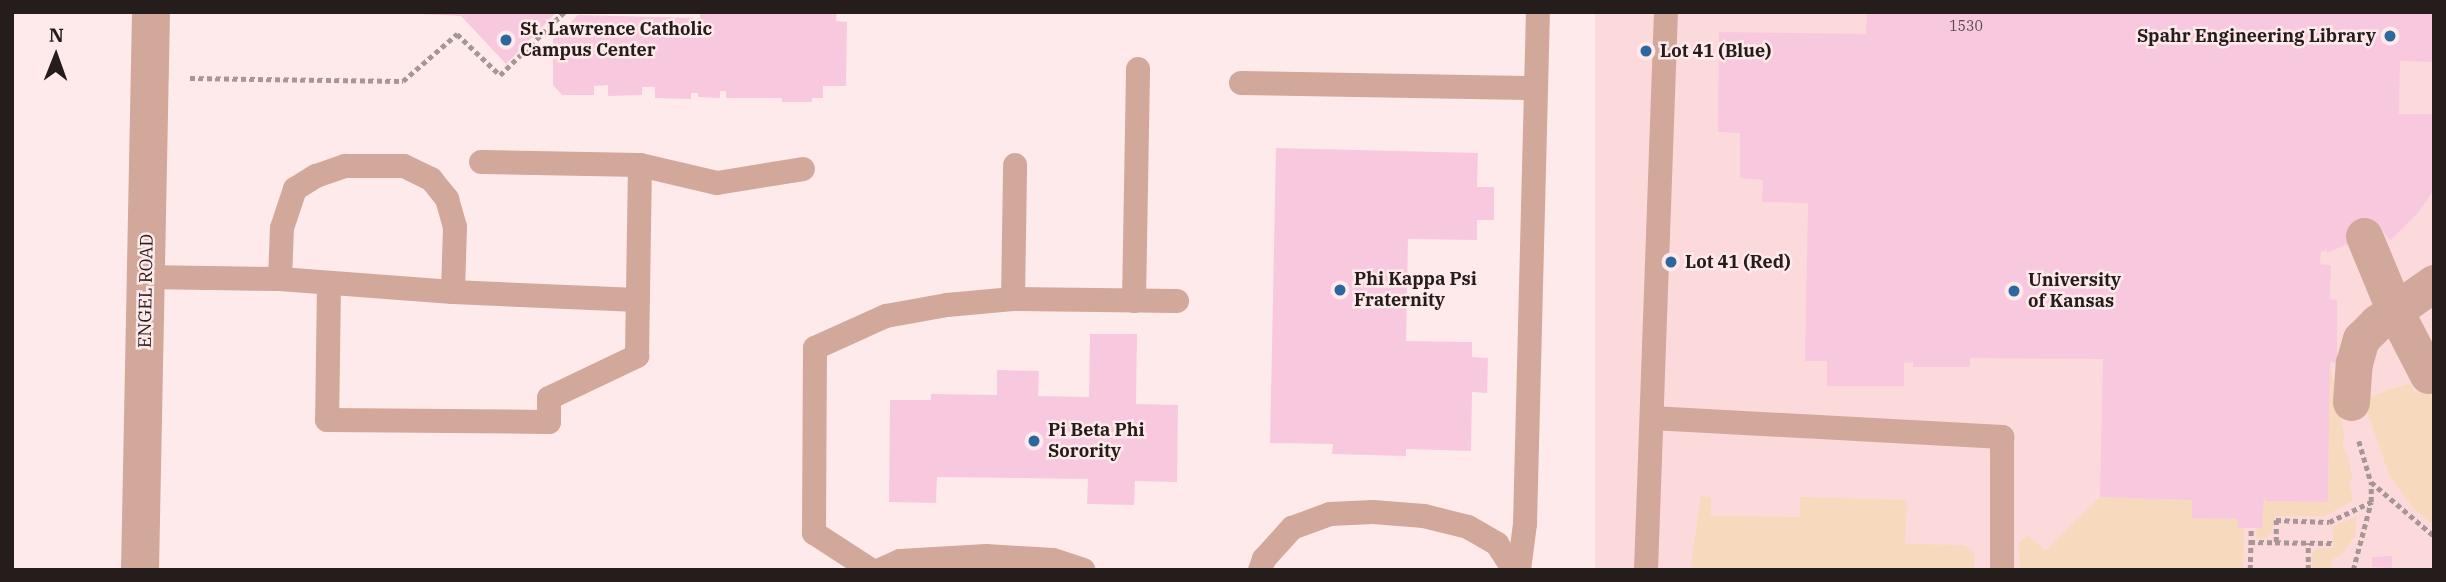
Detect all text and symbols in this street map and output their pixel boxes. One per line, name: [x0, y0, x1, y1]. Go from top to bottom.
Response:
house number: 1530: [1949, 18, 1983, 34]
place label: St. Lawrence Catholic Campus Center: [520, 19, 712, 61]
north arrow: [21, 21, 91, 91]
text: N: [49, 23, 64, 47]
place label: Spahr Engineering Library: [2137, 25, 2376, 47]
marker: Spahr Engineering Library: [2382, 28, 2398, 44]
marker: St. Lawrence Catholic Campus Center: [498, 32, 514, 48]
place label: Lot 41 (Blue): [1660, 40, 1771, 62]
marker: Lot 41 (Blue): [1638, 43, 1654, 59]
street label: ENGEL ROAD: [134, 234, 158, 348]
place label: Lot 41 (Red): [1685, 251, 1791, 273]
marker: Lot 41 (Red): [1663, 254, 1679, 270]
place label: Phi Kappa Psi Fraternity: [1354, 269, 1477, 312]
place label: University of Kansas: [2028, 270, 2121, 312]
marker: Phi Kappa Psi Fraternity: [1332, 282, 1348, 298]
marker: University of Kansas: [2006, 283, 2022, 299]
place label: Pi Beta Phi Sorority: [1048, 420, 1144, 462]
marker: Pi Beta Phi Sorority: [1026, 433, 1042, 449]

